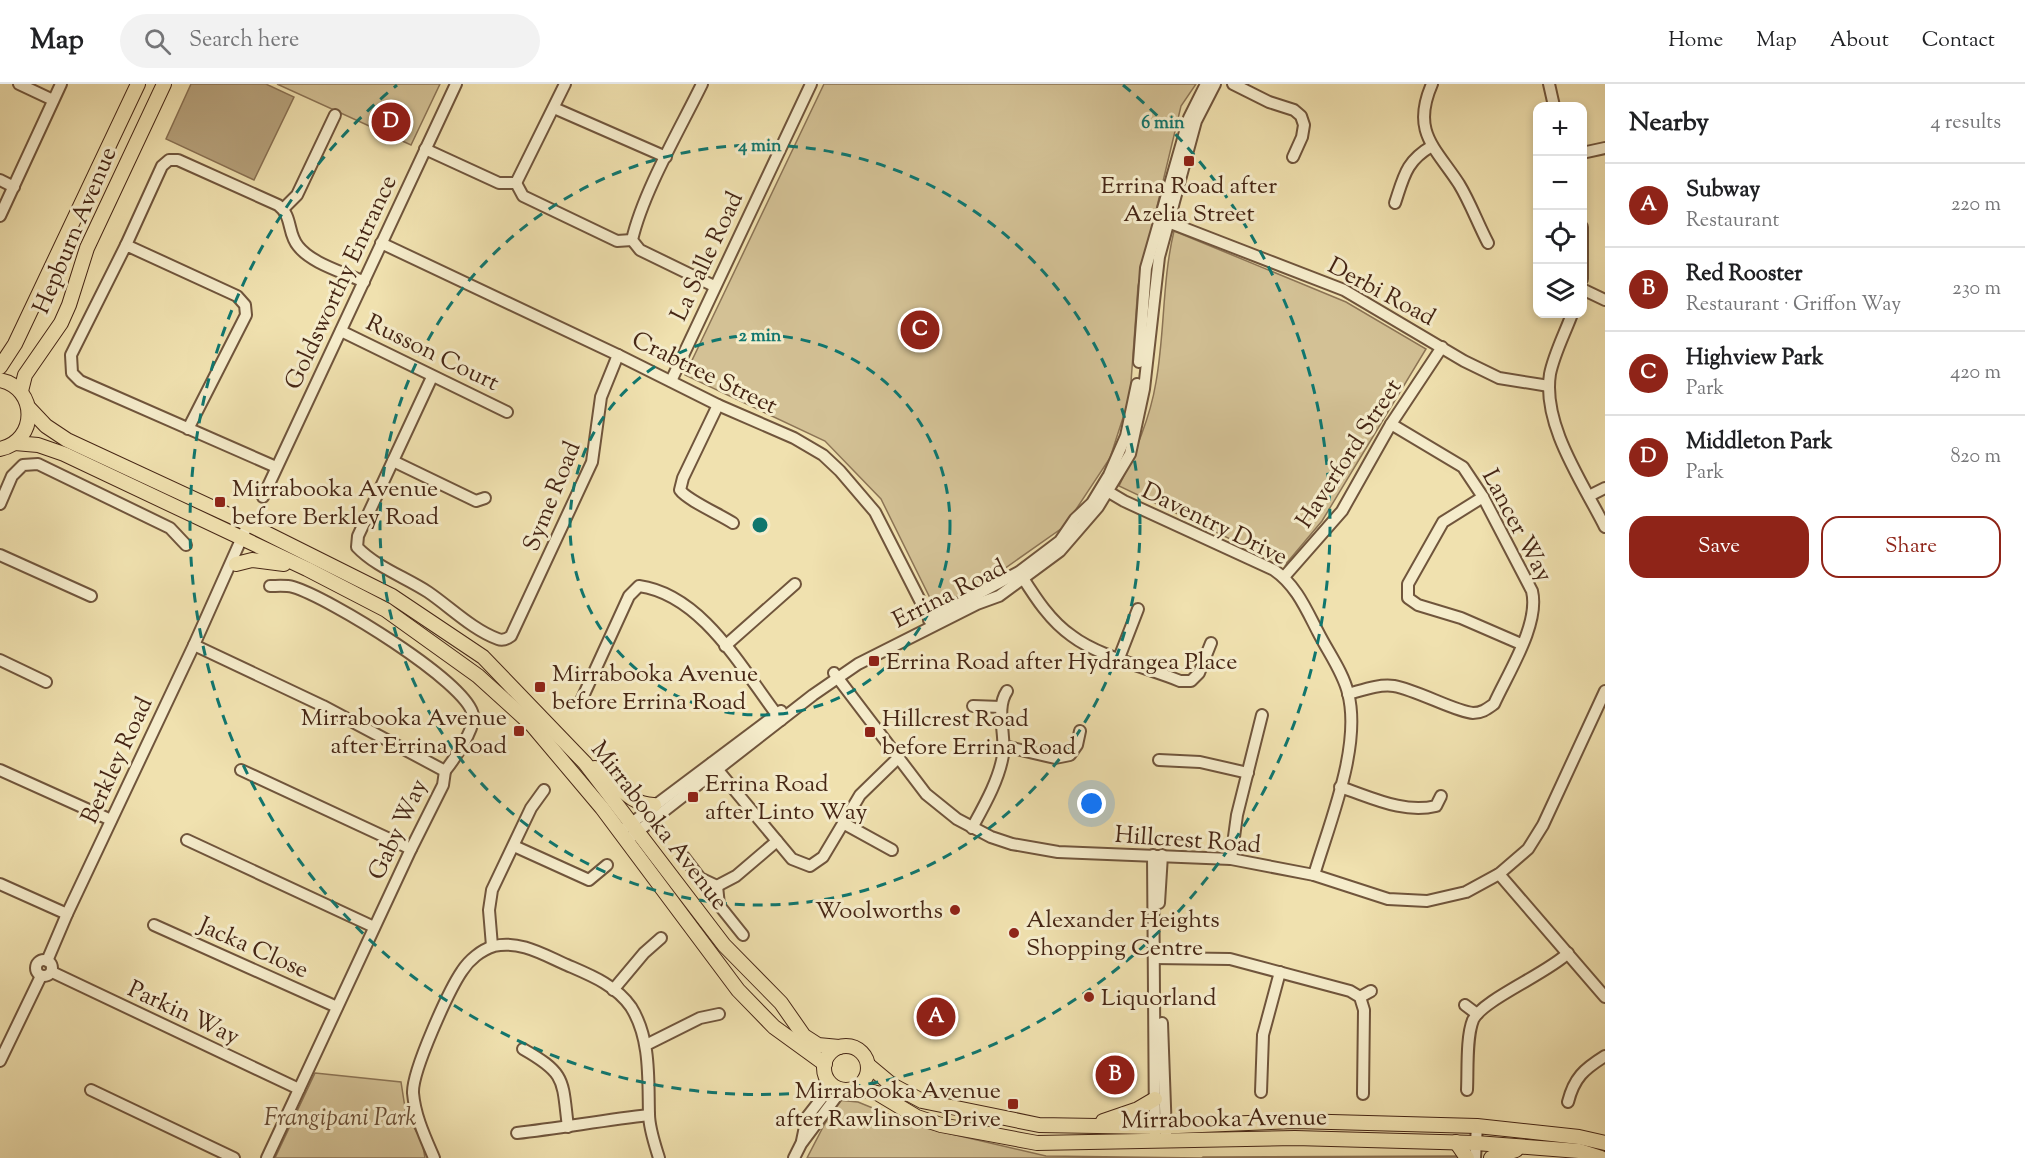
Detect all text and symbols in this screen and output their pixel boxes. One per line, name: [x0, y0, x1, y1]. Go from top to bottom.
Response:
search box: [120, 14, 540, 68]
text: Map: [30, 21, 84, 61]
icon: search: [141, 25, 174, 58]
text: Search here: [189, 25, 299, 57]
text: Home: [1668, 26, 1723, 56]
text: Map: [1756, 26, 1797, 56]
text: About: [1830, 26, 1889, 56]
text: Contact: [1922, 26, 1995, 56]
pin: D: [372, 99, 410, 144]
map controls: [1533, 102, 1587, 318]
button: +: [1533, 102, 1587, 156]
text: Nearby: [1629, 105, 1709, 142]
text: 4 results: [1930, 109, 2001, 138]
text: 6 min: [1141, 111, 1185, 137]
text: 4 min: [737, 134, 782, 160]
street label: Hepburn Avenue: [25, 142, 126, 320]
marker: Errina Road after Azelia Street: [1182, 154, 1196, 168]
button: −: [1533, 156, 1587, 210]
street label: Goldsworthy Entrance: [277, 170, 407, 396]
place label: Errina Road after Azelia Street: [1101, 170, 1277, 232]
text: Subway: [1686, 175, 1760, 207]
street label: La Salle Road: [663, 186, 753, 327]
text: A: [1640, 191, 1657, 220]
text: 220 m: [1951, 191, 2001, 220]
text: Restaurant: [1686, 207, 1779, 236]
button: locate: [1533, 210, 1587, 264]
street label: Derbi Road: [1321, 250, 1442, 336]
text: Red Rooster: [1686, 259, 1802, 291]
button: layers: [1533, 264, 1587, 318]
text: B: [1642, 275, 1655, 304]
text: 230 m: [1952, 275, 2001, 304]
text: Restaurant · Griffon Way: [1686, 291, 1901, 320]
street label: Russon Court: [360, 307, 505, 401]
pin: C: [900, 308, 940, 352]
street label: Crabtree Street: [625, 324, 783, 424]
text: 2 min: [739, 324, 782, 350]
text: Highview Park: [1686, 343, 1824, 375]
text: C: [1640, 359, 1657, 388]
text: 420 m: [1950, 359, 2001, 388]
street label: Haverford Street: [1288, 373, 1411, 536]
text: Park: [1686, 375, 1724, 404]
text: Middleton Park: [1686, 427, 1832, 459]
street label: Syme Road: [515, 436, 591, 557]
text: D: [1641, 443, 1656, 472]
text: 820 m: [1950, 443, 2001, 472]
text: Park: [1686, 459, 1724, 488]
street label: Lancer Way: [1472, 463, 1560, 589]
place label: Mirrabooka Avenue before Berkley Road: [232, 473, 440, 535]
street label: Daventry Drive: [1135, 475, 1293, 575]
marker: Mirrabooka Avenue before Berkley Road: [213, 495, 227, 509]
centre of rings: [750, 515, 770, 535]
button: Save: [1629, 516, 1809, 578]
button: Share: [1821, 516, 2001, 578]
street label: Errina Road: [887, 551, 1013, 638]
place label: Errina Road after Hydrangea Place: [886, 646, 1237, 680]
marker: Errina Road after Hydrangea Place: [867, 654, 881, 668]
place label: Mirrabooka Avenue before Errina Road: [552, 658, 758, 720]
marker: Mirrabooka Avenue before Errina Road: [533, 680, 547, 694]
street label: Berkley Road: [74, 691, 162, 830]
place label: Mirrabooka Avenue after Errina Road: [301, 702, 507, 764]
place label: Hillcrest Road before Errina Road: [882, 703, 1077, 765]
marker: Mirrabooka Avenue after Errina Road: [512, 724, 526, 738]
marker: Hillcrest Road before Errina Road: [863, 725, 877, 739]
street label: Mirrabooka Avenue: [582, 734, 735, 918]
place label: Errina Road after Linto Way: [705, 768, 868, 830]
street label: Gaby Way: [361, 774, 437, 886]
your location: [1077, 789, 1106, 818]
marker: Errina Road after Linto Way: [686, 790, 700, 804]
street label: Hillcrest Road: [1114, 819, 1263, 863]
place label: Woolworths: [815, 895, 943, 929]
marker: Woolworths: [948, 903, 962, 917]
place label: Alexander Heights Shopping Centre: [1026, 904, 1220, 966]
street label: Jacka Close: [191, 909, 314, 988]
marker: Alexander Heights Shopping Centre: [1007, 926, 1021, 940]
street label: Parkin Way: [122, 973, 245, 1055]
place label: Liquorland: [1101, 982, 1217, 1016]
marker: Liquorland: [1082, 990, 1096, 1004]
pin: A: [916, 994, 956, 1040]
pin: B: [1096, 1052, 1134, 1098]
place label: Mirrabooka Avenue after Rawlinson Drive: [775, 1075, 1001, 1137]
marker: Mirrabooka Avenue after Rawlinson Drive: [1006, 1097, 1020, 1111]
street label: Mirrabooka Avenue: [1121, 1101, 1327, 1139]
park label: Frangipani Park: [264, 1102, 416, 1136]

